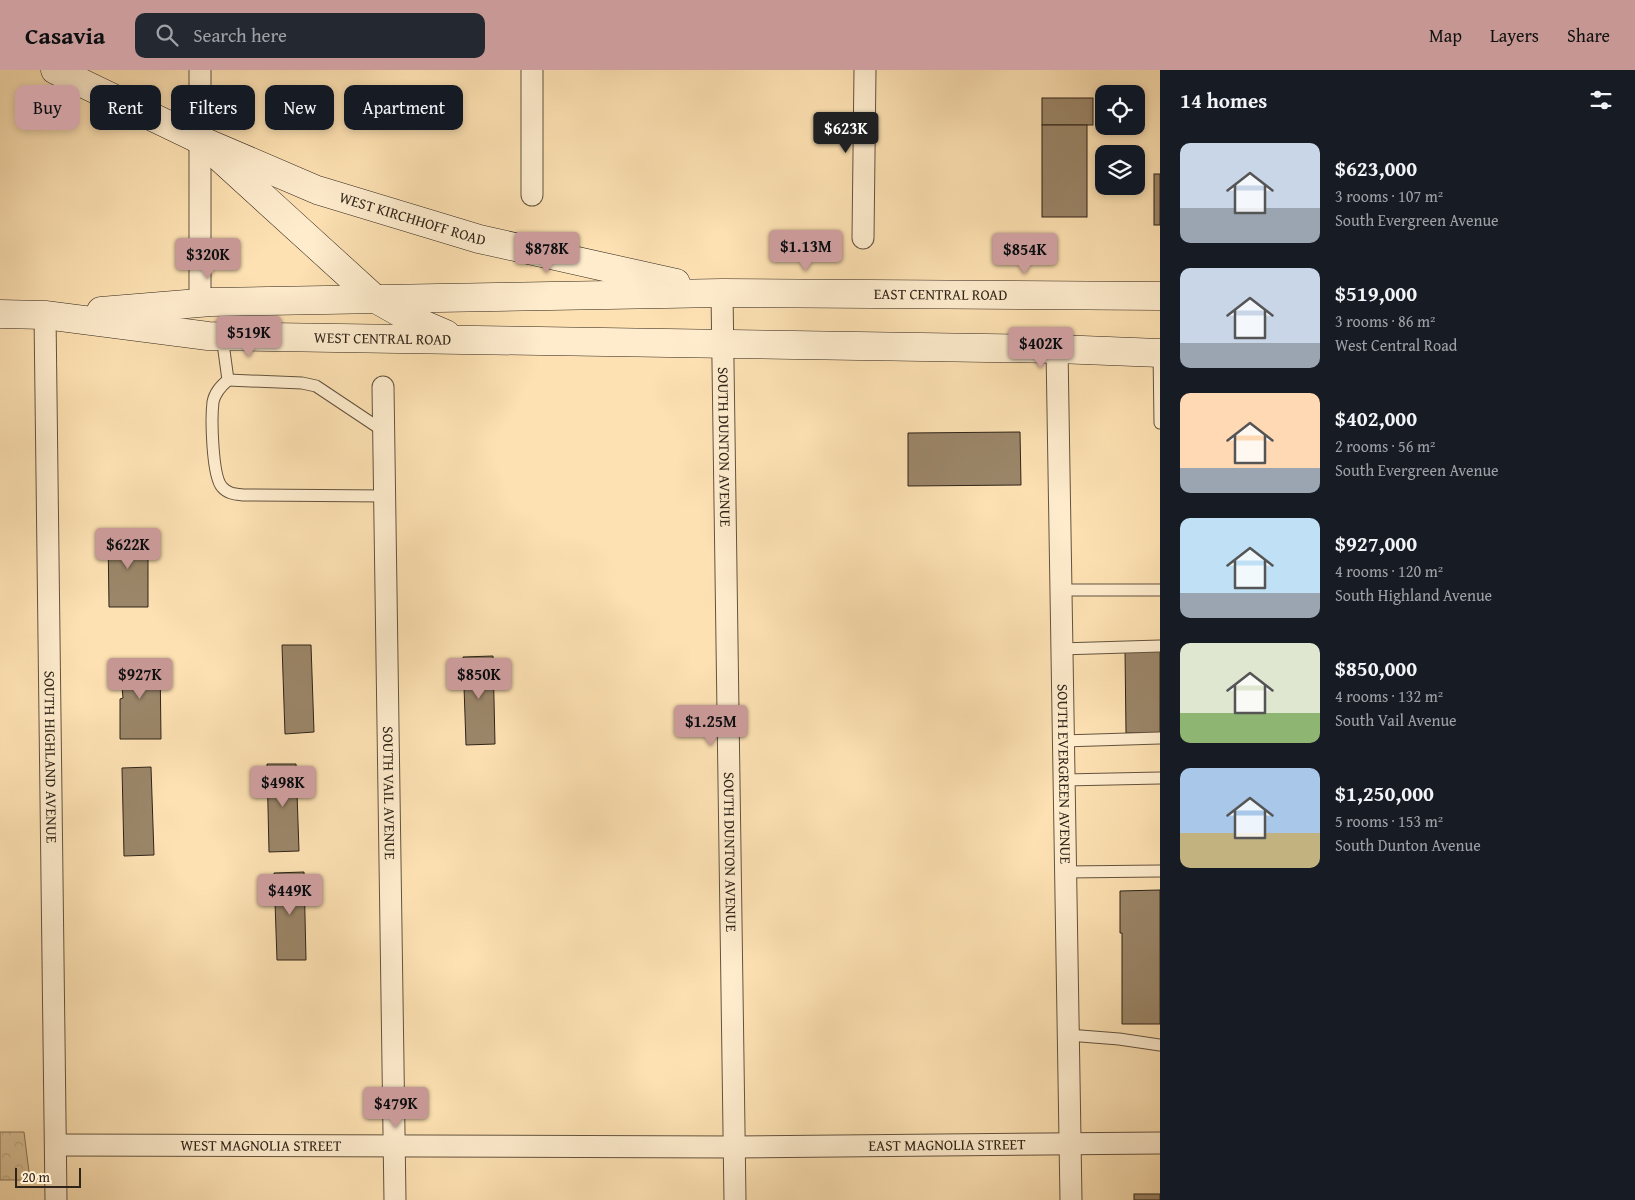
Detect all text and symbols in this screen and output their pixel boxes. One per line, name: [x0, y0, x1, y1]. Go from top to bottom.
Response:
search box: [135, 13, 485, 58]
text: Casavia: [25, 18, 105, 53]
icon: search: [153, 21, 181, 49]
text: Search here: [193, 21, 287, 49]
text: Map: [1429, 22, 1462, 49]
text: Layers: [1490, 22, 1539, 49]
text: Share: [1567, 22, 1610, 49]
chip: Buy: [15, 85, 80, 130]
chip: Rent: [90, 85, 161, 130]
chip: Filters: [171, 85, 255, 130]
chip: New: [265, 85, 334, 130]
chip: Apartment: [344, 85, 463, 130]
map controls: [1095, 85, 1145, 195]
button: locate: [1095, 85, 1145, 135]
text: 14 homes: [1180, 85, 1267, 116]
icon: filters: [1587, 86, 1615, 114]
pin: $623K: [811, 112, 881, 154]
text: $623K: [824, 116, 868, 140]
button: layers: [1095, 145, 1145, 195]
text: $623,000: [1335, 153, 1417, 184]
icon: home: [1220, 163, 1280, 223]
text: 3 rooms · 107 m²: [1335, 184, 1443, 208]
street label: WEST KIRCHHOFF ROAD: [337, 186, 488, 250]
text: South Evergreen Avenue: [1335, 208, 1499, 232]
pin: $1.13M: [765, 230, 847, 272]
pin: $878K: [512, 232, 582, 274]
pin: $854K: [990, 232, 1060, 275]
text: $1.13M: [780, 234, 832, 258]
text: $878K: [525, 236, 569, 260]
text: $854K: [1003, 237, 1047, 261]
pin: $320K: [173, 238, 243, 280]
text: $320K: [186, 242, 230, 266]
text: $519,000: [1335, 278, 1417, 309]
street label: EAST CENTRAL ROAD: [874, 283, 1007, 305]
icon: home: [1220, 288, 1280, 348]
text: 3 rooms · 86 m²: [1335, 309, 1435, 333]
pin: $519K: [214, 316, 284, 358]
text: $519K: [227, 320, 271, 344]
pin: $402K: [1006, 326, 1076, 369]
street label: WEST CENTRAL ROAD: [314, 327, 451, 350]
text: $402K: [1019, 331, 1063, 355]
text: West Central Road: [1335, 333, 1457, 357]
street label: SOUTH DUNTON AVENUE: [713, 367, 736, 528]
text: $402,000: [1335, 403, 1417, 434]
icon: home: [1220, 413, 1280, 473]
text: 2 rooms · 56 m²: [1335, 434, 1435, 458]
text: South Evergreen Avenue: [1335, 458, 1499, 482]
pin: $622K: [93, 528, 163, 570]
text: $927,000: [1335, 528, 1417, 559]
text: $622K: [106, 532, 150, 556]
icon: home: [1220, 538, 1280, 598]
text: 4 rooms · 120 m²: [1335, 559, 1443, 583]
text: South Highland Avenue: [1335, 583, 1492, 607]
text: $850,000: [1335, 653, 1417, 684]
pin: $927K: [105, 658, 175, 700]
pin: $850K: [444, 658, 514, 700]
text: $927K: [118, 662, 162, 686]
text: $850K: [457, 662, 501, 686]
icon: home: [1220, 663, 1280, 723]
street label: SOUTH HIGHLAND AVENUE: [39, 670, 63, 844]
street label: SOUTH EVERGREEN AVENUE: [1053, 684, 1076, 865]
text: 4 rooms · 132 m²: [1335, 684, 1443, 708]
pin: $1.25M: [670, 704, 752, 747]
text: South Vail Avenue: [1335, 708, 1457, 732]
text: $1.25M: [685, 709, 737, 733]
street label: SOUTH VAIL AVENUE: [378, 726, 401, 860]
pin: $498K: [248, 766, 318, 808]
text: $498K: [261, 770, 305, 794]
street label: SOUTH DUNTON AVENUE: [719, 772, 742, 933]
text: $1,250,000: [1335, 778, 1434, 809]
icon: home: [1220, 788, 1280, 848]
text: 5 rooms · 153 m²: [1335, 809, 1443, 833]
text: South Dunton Avenue: [1335, 833, 1481, 857]
pin: $449K: [255, 874, 325, 916]
text: $449K: [268, 878, 312, 902]
pin: $479K: [361, 1086, 431, 1129]
text: $479K: [374, 1091, 418, 1115]
street label: EAST MAGNOLIA STREET: [868, 1133, 1026, 1156]
street label: WEST MAGNOLIA STREET: [181, 1134, 342, 1156]
scale bar: [15, 1165, 81, 1188]
text: 20 m: [22, 1167, 50, 1187]

